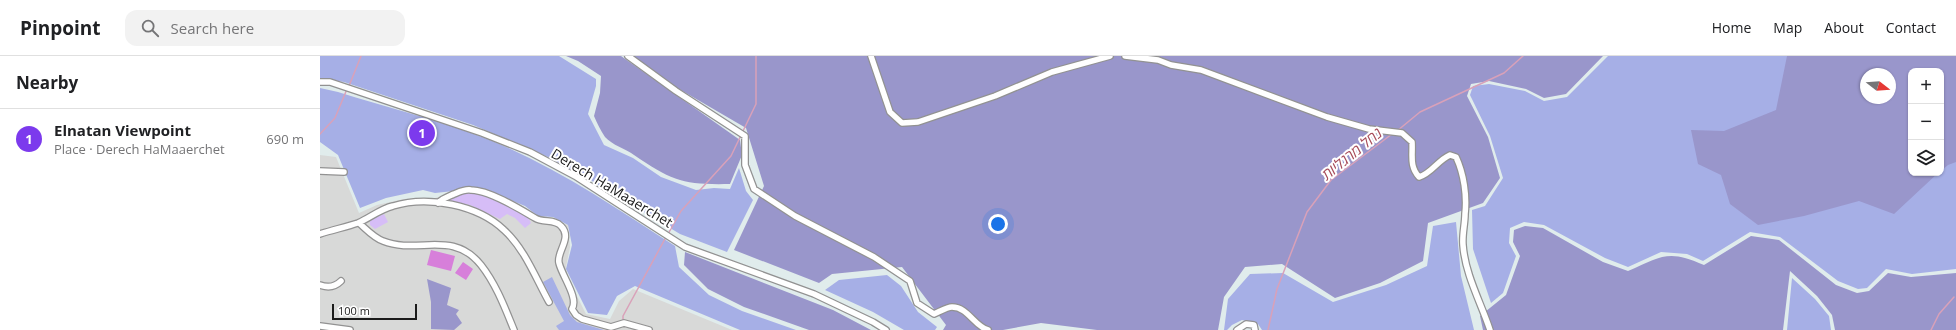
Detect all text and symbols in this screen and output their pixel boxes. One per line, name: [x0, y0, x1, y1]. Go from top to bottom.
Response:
search box: [125, 10, 405, 46]
text: Pinpoint: [20, 15, 101, 41]
icon: search: [139, 17, 161, 39]
text: Search here: [171, 18, 254, 38]
text: Home: [1712, 18, 1751, 37]
text: Map: [1773, 18, 1802, 37]
text: About: [1824, 18, 1864, 37]
text: Contact: [1886, 18, 1936, 37]
north arrow: [1860, 68, 1896, 104]
map controls: [1908, 68, 1944, 176]
button: +: [1908, 68, 1944, 104]
text: Nearby: [16, 71, 78, 94]
button: −: [1908, 104, 1944, 140]
pin: 1: [409, 118, 435, 148]
text: Elnatan Viewpoint: [54, 120, 191, 140]
water label: נחל מרגליות: [1316, 123, 1386, 184]
text: 1: [25, 130, 33, 148]
text: 690 m: [266, 130, 304, 148]
text: Place · Derech HaMaaerchet: [54, 140, 225, 158]
button: layers: [1908, 140, 1944, 176]
street label: Derech HaMaaerchet: [548, 144, 677, 231]
your location: [988, 214, 1008, 234]
scale bar: [332, 302, 417, 321]
text: 100 m: [338, 303, 370, 318]

